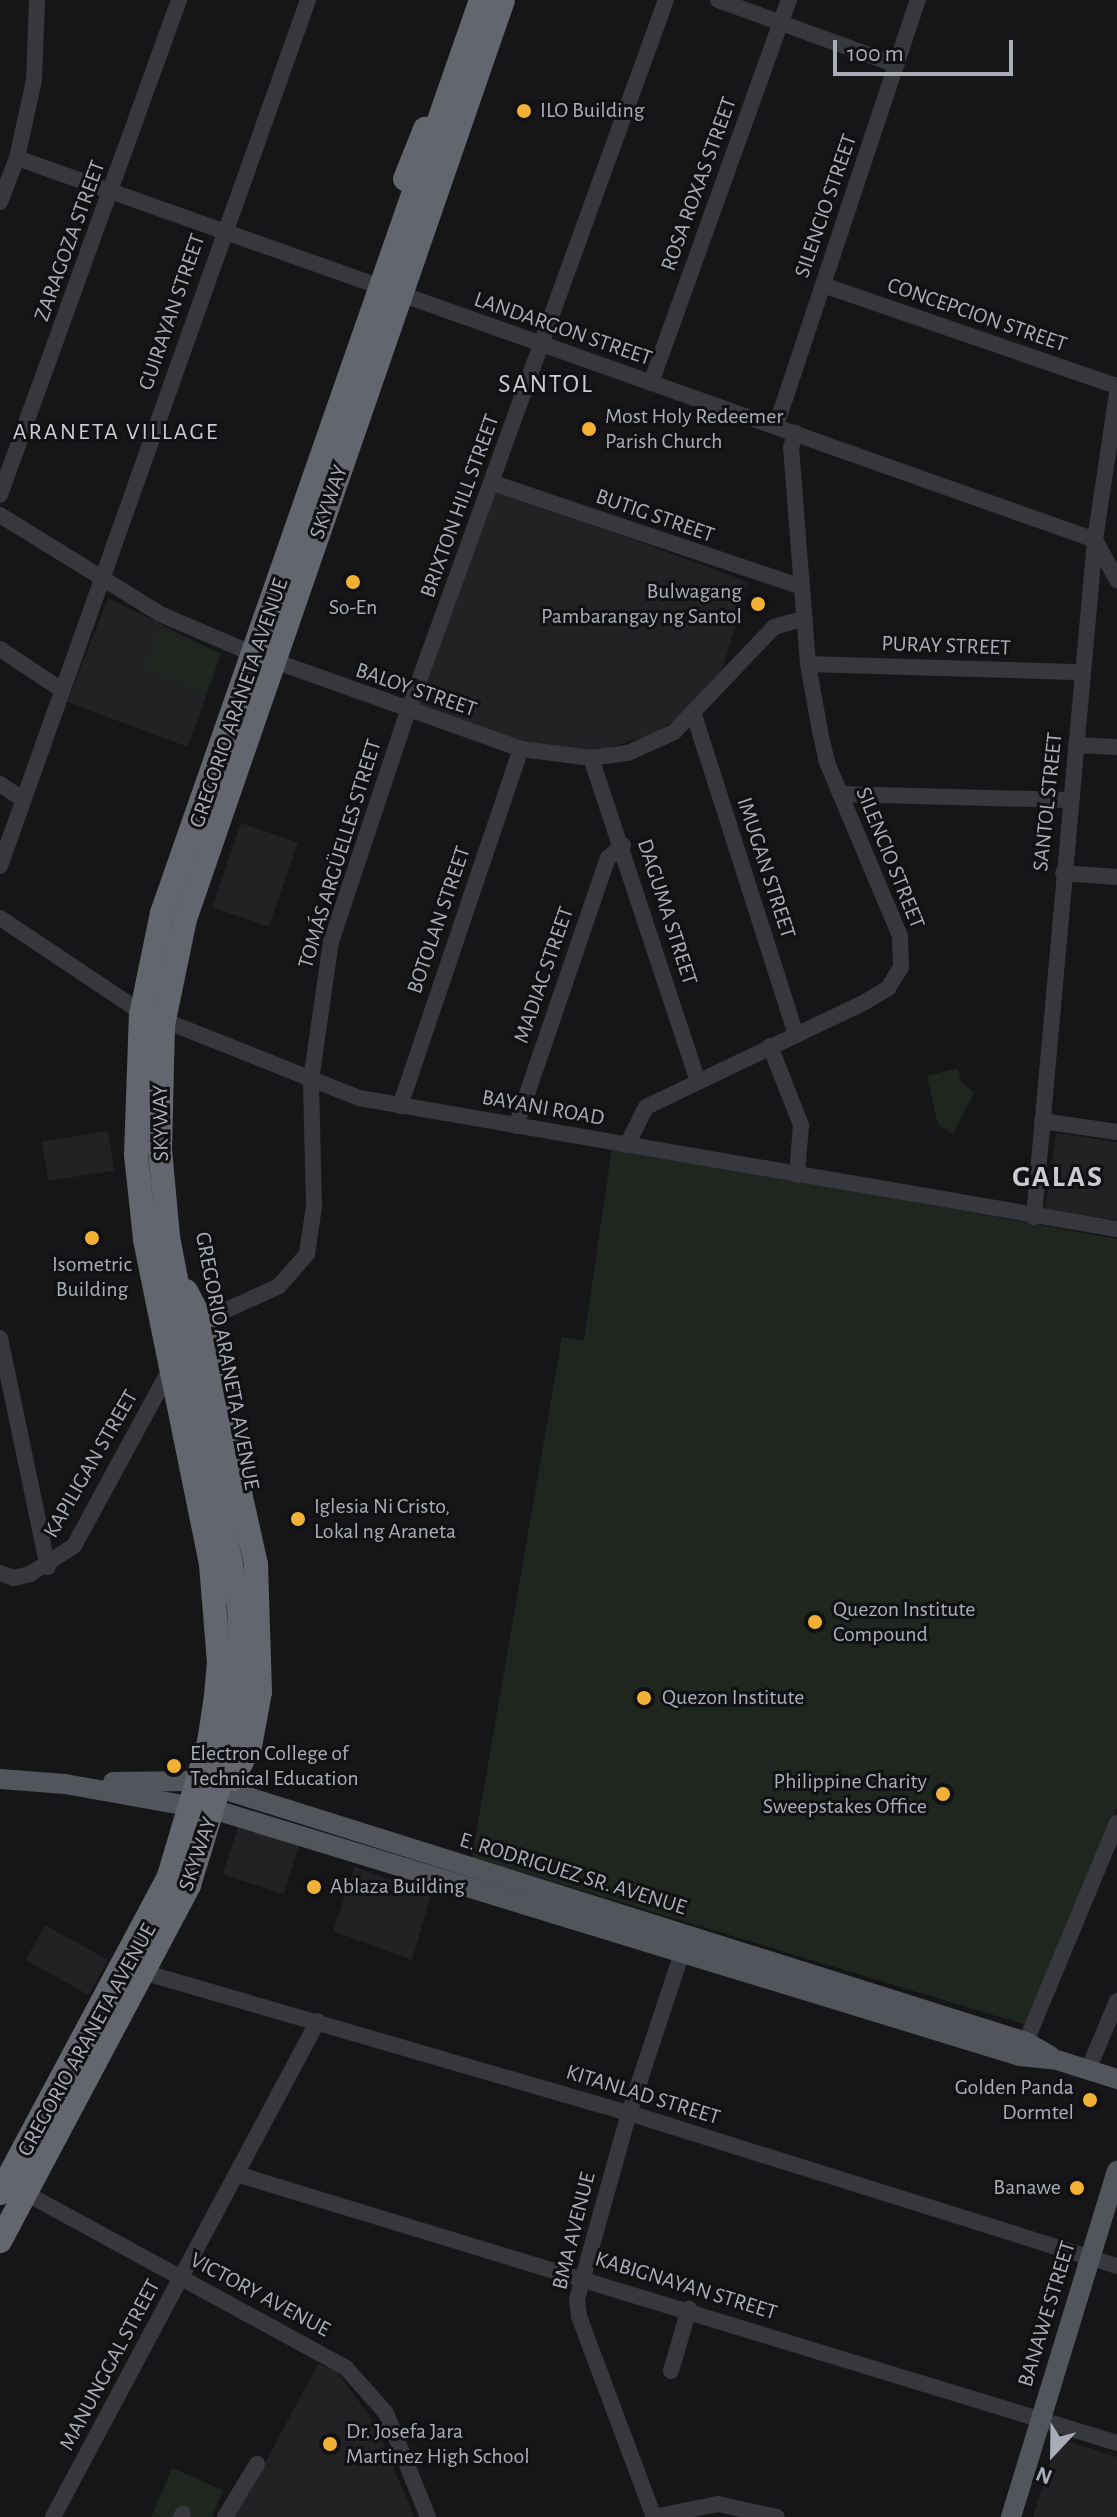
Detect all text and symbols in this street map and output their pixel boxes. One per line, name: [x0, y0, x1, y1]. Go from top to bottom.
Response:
scale bar: [837, 24, 1017, 74]
text: 100 m: [847, 42, 904, 66]
street label: ROSA ROXAS STREET: [655, 94, 743, 274]
place label: ILO Building: [540, 98, 644, 124]
marker: ILO Building: [515, 102, 533, 120]
street label: SILENCIO STREET: [789, 131, 863, 281]
street label: ZARAGOZA STREET: [29, 157, 111, 325]
street label: GUIRAYAN STREET: [133, 230, 211, 394]
street label: CONCEPCION STREET: [884, 272, 1070, 358]
street label: LANDARGON STREET: [471, 286, 655, 372]
district label: SANTOL: [498, 369, 594, 401]
place label: Most Holy Redeemer Parish Church: [605, 403, 783, 454]
street label: BRIXTON HILL STREET: [415, 411, 505, 601]
district label: ARANETA VILLAGE: [13, 419, 219, 447]
marker: Most Holy Redeemer Parish Church: [580, 420, 598, 438]
street label: SKYWAY: [304, 462, 354, 542]
street label: BUTIG STREET: [592, 483, 718, 549]
marker: So-En: [344, 573, 362, 591]
street label: GREGORIO ARANETA AVENUE: [184, 575, 294, 831]
place label: Bulwagang Pambarangay ng Santol: [541, 578, 742, 630]
place label: So-En: [329, 595, 377, 621]
marker: Bulwagang Pambarangay ng Santol: [749, 595, 767, 613]
street label: PURAY STREET: [881, 631, 1011, 661]
street label: BALOY STREET: [352, 657, 480, 723]
street label: SANTOL STREET: [1028, 731, 1068, 873]
street label: TOMÁS ARGÜELLES STREET: [293, 736, 387, 972]
street label: SILENCIO STREET: [850, 783, 930, 933]
street label: IMUGAN STREET: [731, 794, 801, 942]
street label: DAGUMA STREET: [631, 836, 703, 988]
street label: BOTOLAN STREET: [401, 843, 477, 997]
street label: MADIAC STREET: [508, 903, 580, 1047]
street label: BAYANI ROAD: [480, 1084, 606, 1132]
street label: SKYWAY: [147, 1085, 175, 1161]
district label: GALAS: [1012, 1159, 1104, 1195]
marker: Isometric Building: [83, 1229, 101, 1247]
street label: GREGORIO ARANETA AVENUE: [189, 1230, 265, 1492]
place label: Isometric Building: [52, 1251, 132, 1302]
street label: KAPILIGAN STREET: [38, 1385, 144, 1543]
place label: Iglesia Ni Cristo, Lokal ng Araneta: [314, 1493, 456, 1544]
marker: Iglesia Ni Cristo, Lokal ng Araneta: [289, 1510, 307, 1528]
place label: Quezon Institute Compound: [833, 1596, 975, 1648]
marker: Quezon Institute Compound: [804, 1611, 826, 1633]
place label: Quezon Institute: [662, 1685, 804, 1711]
marker: Quezon Institute: [633, 1687, 655, 1709]
place label: Electron College of Technical Education: [190, 1740, 359, 1792]
marker: Electron College of Technical Education: [165, 1757, 183, 1775]
place label: Philippine Charity Sweepstakes Office: [763, 1768, 927, 1820]
marker: Philippine Charity Sweepstakes Office: [934, 1785, 952, 1803]
street label: SKYWAY: [173, 1814, 223, 1894]
street label: E. RODRIGUEZ SR. AVENUE: [456, 1827, 690, 1921]
place label: Ablaza Building: [330, 1874, 465, 1900]
marker: Ablaza Building: [305, 1878, 323, 1896]
street label: GREGORIO ARANETA AVENUE: [12, 1919, 162, 2161]
street label: KITANLAD STREET: [563, 2059, 723, 2131]
place label: Golden Panda Dormtel: [955, 2074, 1074, 2126]
marker: Golden Panda Dormtel: [1081, 2091, 1099, 2109]
street label: BMA AVENUE: [547, 2170, 601, 2292]
place label: Banawe: [993, 2175, 1061, 2201]
marker: Banawe: [1068, 2179, 1086, 2197]
street label: BANAWE STREET: [1012, 2238, 1082, 2390]
street label: KABIGNAYAN STREET: [592, 2246, 780, 2326]
street label: VICTORY AVENUE: [186, 2247, 334, 2343]
street label: MANUNGGAL STREET: [54, 2275, 166, 2455]
north arrow: [1013, 2413, 1093, 2493]
place label: Dr. Josefa Jara Martinez High School: [346, 2418, 530, 2470]
marker: Dr. Josefa Jara Martinez High School: [321, 2435, 339, 2453]
text: N: [1033, 2462, 1055, 2488]

